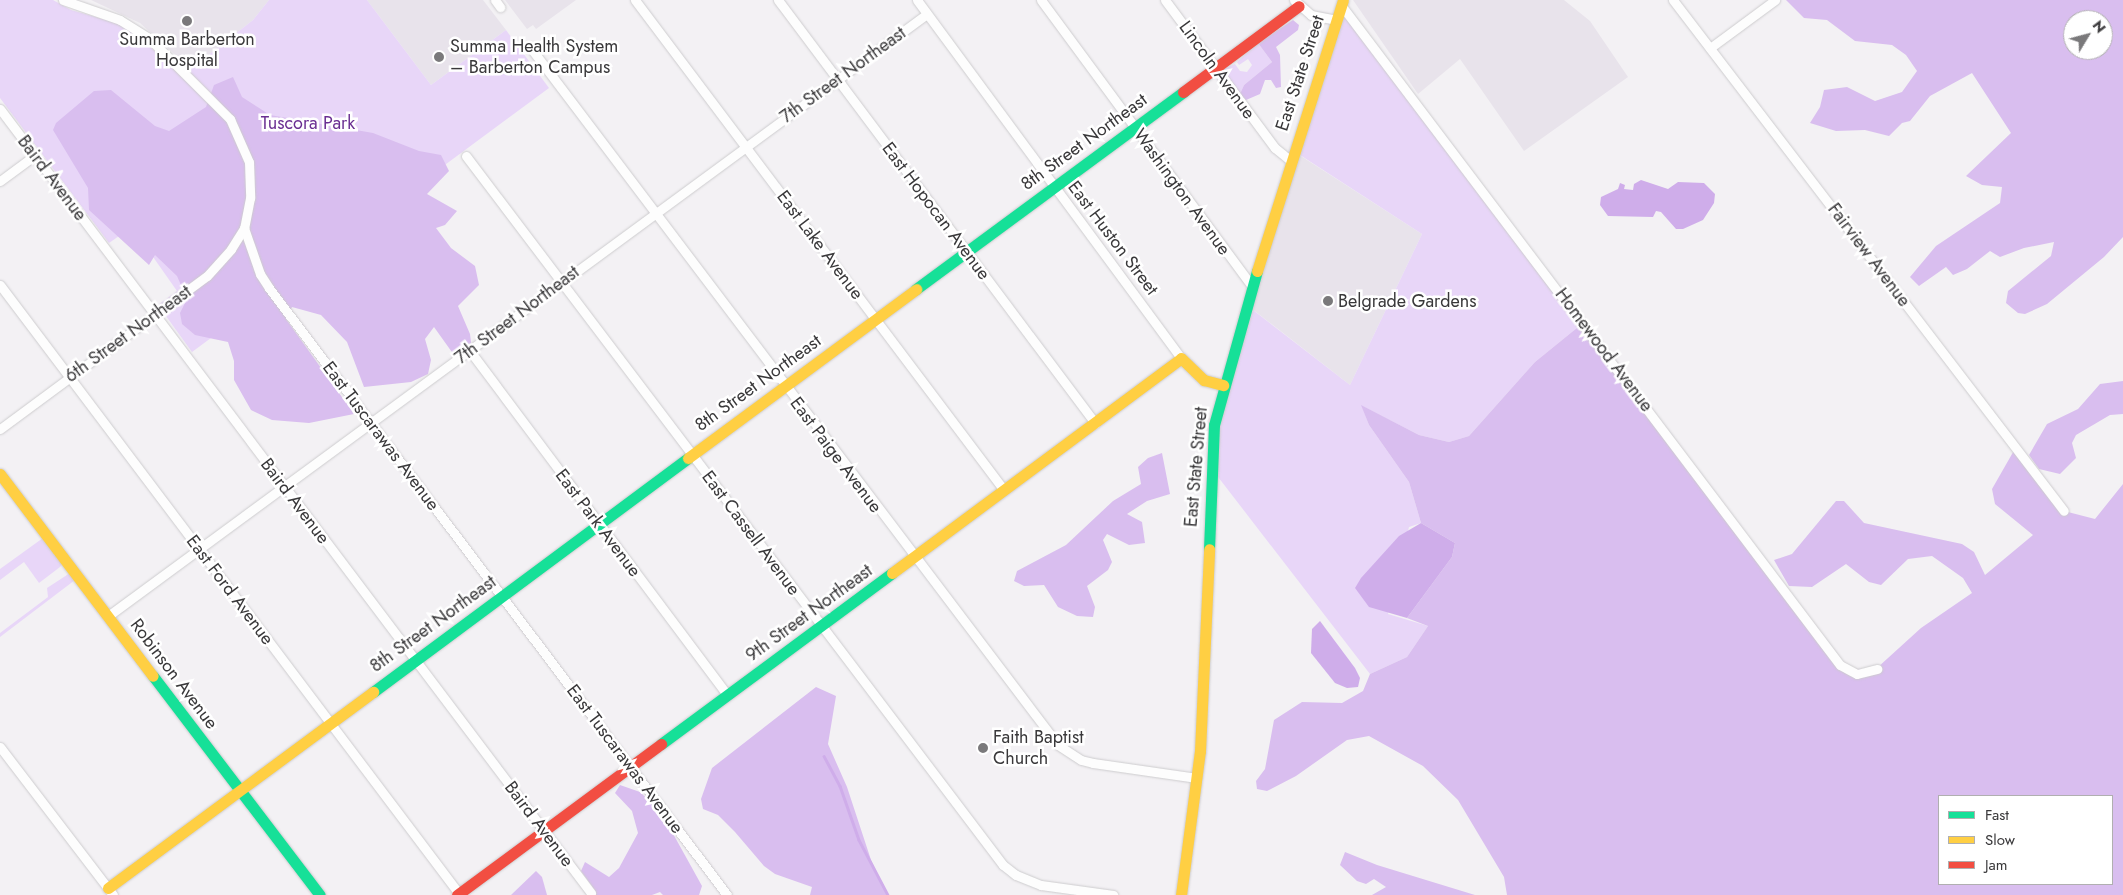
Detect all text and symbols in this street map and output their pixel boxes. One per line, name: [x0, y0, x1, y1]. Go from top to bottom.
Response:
north arrow: [2063, 10, 2113, 60]
street label: East State Street: [1271, 12, 1329, 134]
marker: Summa Barberton Hospital: [181, 15, 193, 27]
text: N: [2088, 16, 2111, 37]
street label: Lincoln Avenue: [1174, 17, 1260, 123]
street label: 7th Street Northeast: [776, 22, 910, 128]
place label: Summa Barberton Hospital: [119, 29, 255, 72]
place label: Summa Health System – Barberton Campus: [450, 36, 618, 78]
marker: Summa Health System – Barberton Campus: [432, 50, 446, 64]
street label: 8th Street Northeast: [1017, 89, 1151, 195]
park label: Tuscora Park: [261, 112, 355, 134]
street label: Washington Avenue: [1129, 125, 1235, 259]
street label: Baird Avenue: [13, 131, 91, 225]
street label: East Hopocan Avenue: [877, 138, 995, 284]
street label: East Huston Street: [1063, 177, 1163, 299]
street label: East Lake Avenue: [772, 186, 868, 304]
street label: Fairview Avenue: [1823, 199, 1915, 311]
street label: 7th Street Northeast: [451, 261, 583, 369]
street label: 6th Street Northeast: [61, 281, 195, 387]
street label: Homewood Avenue: [1551, 284, 1657, 416]
place label: Belgrade Gardens: [1338, 290, 1476, 312]
marker: Belgrade Gardens: [1322, 295, 1334, 307]
street label: 8th Street Northeast: [691, 330, 825, 436]
street label: East Tuscarawas Avenue: [318, 357, 444, 515]
street label: East Paige Avenue: [785, 393, 887, 517]
street label: East State Street: [1180, 406, 1212, 528]
street label: Baird Avenue: [256, 454, 334, 548]
street label: East Park Avenue: [551, 465, 645, 581]
street label: East Cassell Avenue: [697, 467, 805, 599]
street label: East Ford Avenue: [182, 531, 278, 649]
street label: 9th Street Northeast: [742, 560, 876, 666]
street label: 8th Street Northeast: [366, 571, 500, 677]
street label: Robinson Avenue: [126, 615, 222, 733]
street label: East Tuscarawas Avenue: [562, 680, 688, 838]
place label: Faith Baptist Church: [993, 727, 1084, 770]
marker: Faith Baptist Church: [977, 742, 989, 754]
street label: Baird Avenue: [500, 777, 578, 871]
legend: [1938, 795, 2113, 885]
text: Fast: [1985, 804, 2009, 826]
text: Slow: [1985, 829, 2015, 851]
text: Jam: [1985, 854, 2008, 876]

